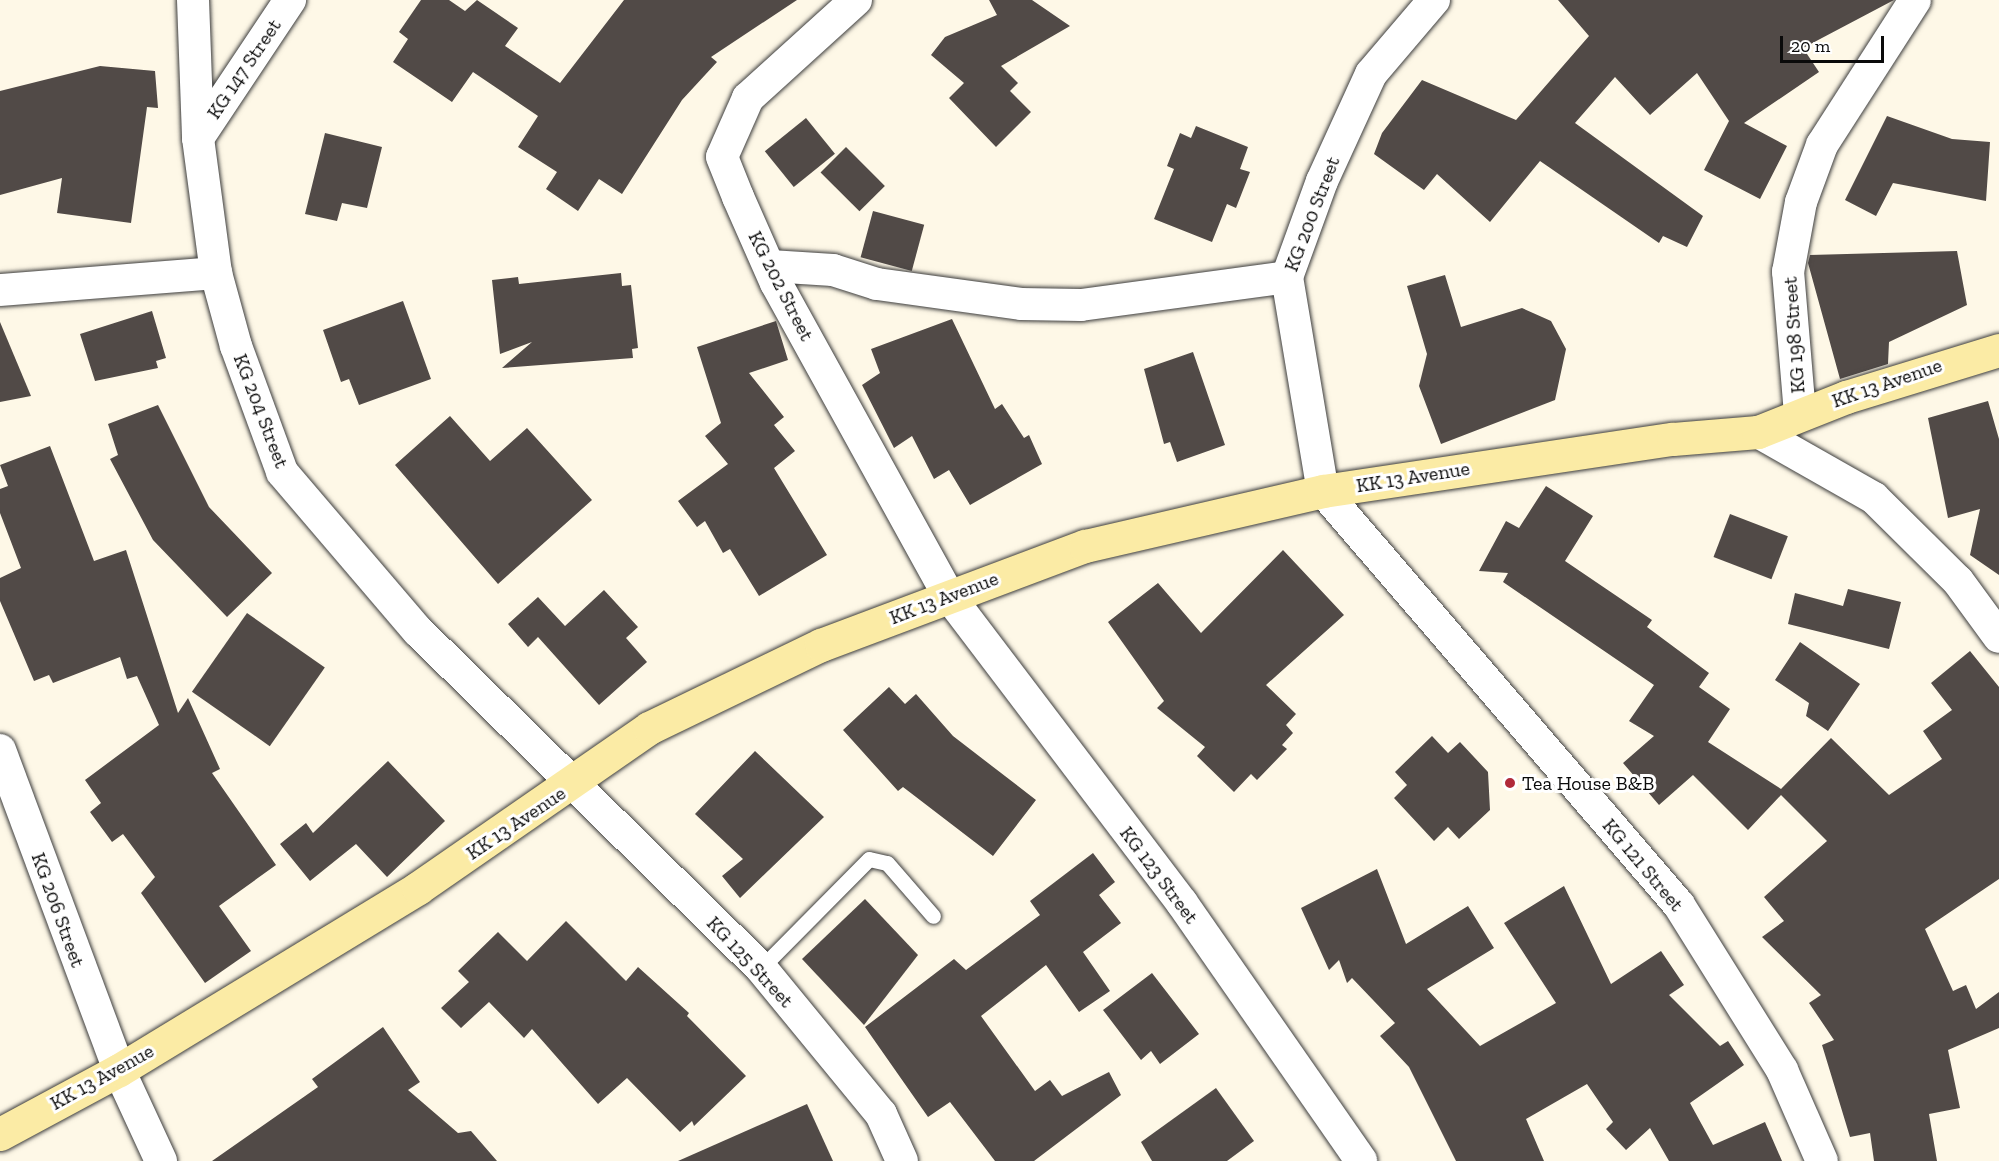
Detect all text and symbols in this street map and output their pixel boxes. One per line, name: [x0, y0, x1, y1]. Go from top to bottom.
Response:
street label: KG 147 Street: [202, 14, 286, 124]
scale bar: [1783, 24, 1886, 62]
text: 20 m: [1791, 35, 1830, 57]
street label: KG 200 Street: [1279, 153, 1345, 275]
street label: KG 202 Street: [743, 227, 819, 345]
street label: KG 198 Street: [1778, 276, 1810, 394]
street label: KG 204 Street: [228, 350, 294, 472]
street label: KK 13 Avenue: [1828, 353, 1946, 413]
street label: KK 13 Avenue: [1354, 456, 1472, 498]
street label: KK 13 Avenue: [886, 566, 1002, 630]
place label: Tea House B&B: [1522, 771, 1654, 795]
marker: Tea House B&B: [1503, 776, 1517, 790]
street label: KK 13 Avenue: [461, 781, 571, 865]
street label: KG 121 Street: [1597, 814, 1689, 916]
street label: KG 123 Street: [1115, 822, 1203, 928]
street label: KG 206 Street: [26, 849, 90, 971]
street label: KG 125 Street: [702, 911, 798, 1013]
street label: KK 13 Avenue: [46, 1038, 158, 1116]

